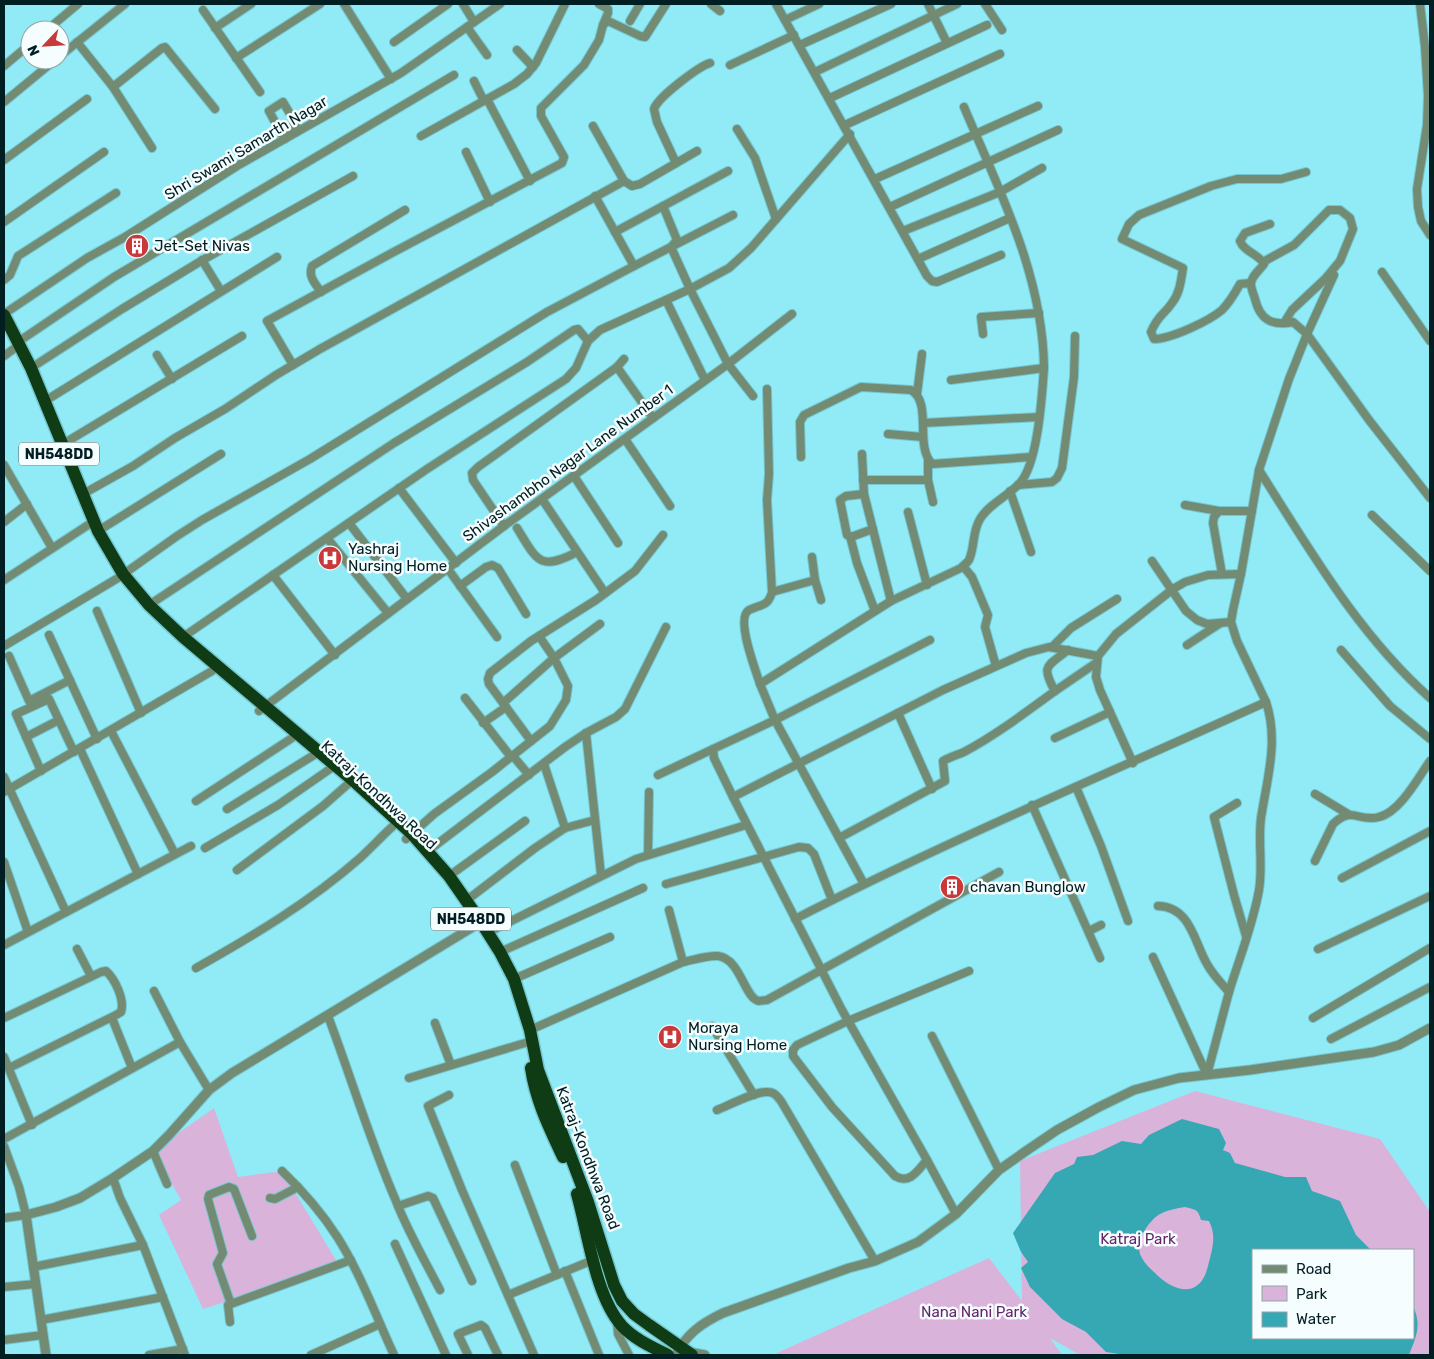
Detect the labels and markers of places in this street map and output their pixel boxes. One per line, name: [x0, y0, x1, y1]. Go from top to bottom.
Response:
building icon: Jet-Set Nivas: [124, 233, 150, 259]
place label: Jet-Set Nivas: [154, 237, 250, 255]
place label: Yashraj Nursing Home: [348, 540, 447, 575]
hospital icon: Yashraj Nursing Home: [317, 545, 343, 571]
building icon: chavan Bunglow: [939, 874, 965, 900]
place label: chavan Bunglow: [970, 878, 1086, 896]
place label: Moraya Nursing Home: [688, 1019, 787, 1054]
hospital icon: Moraya Nursing Home: [657, 1024, 683, 1050]

